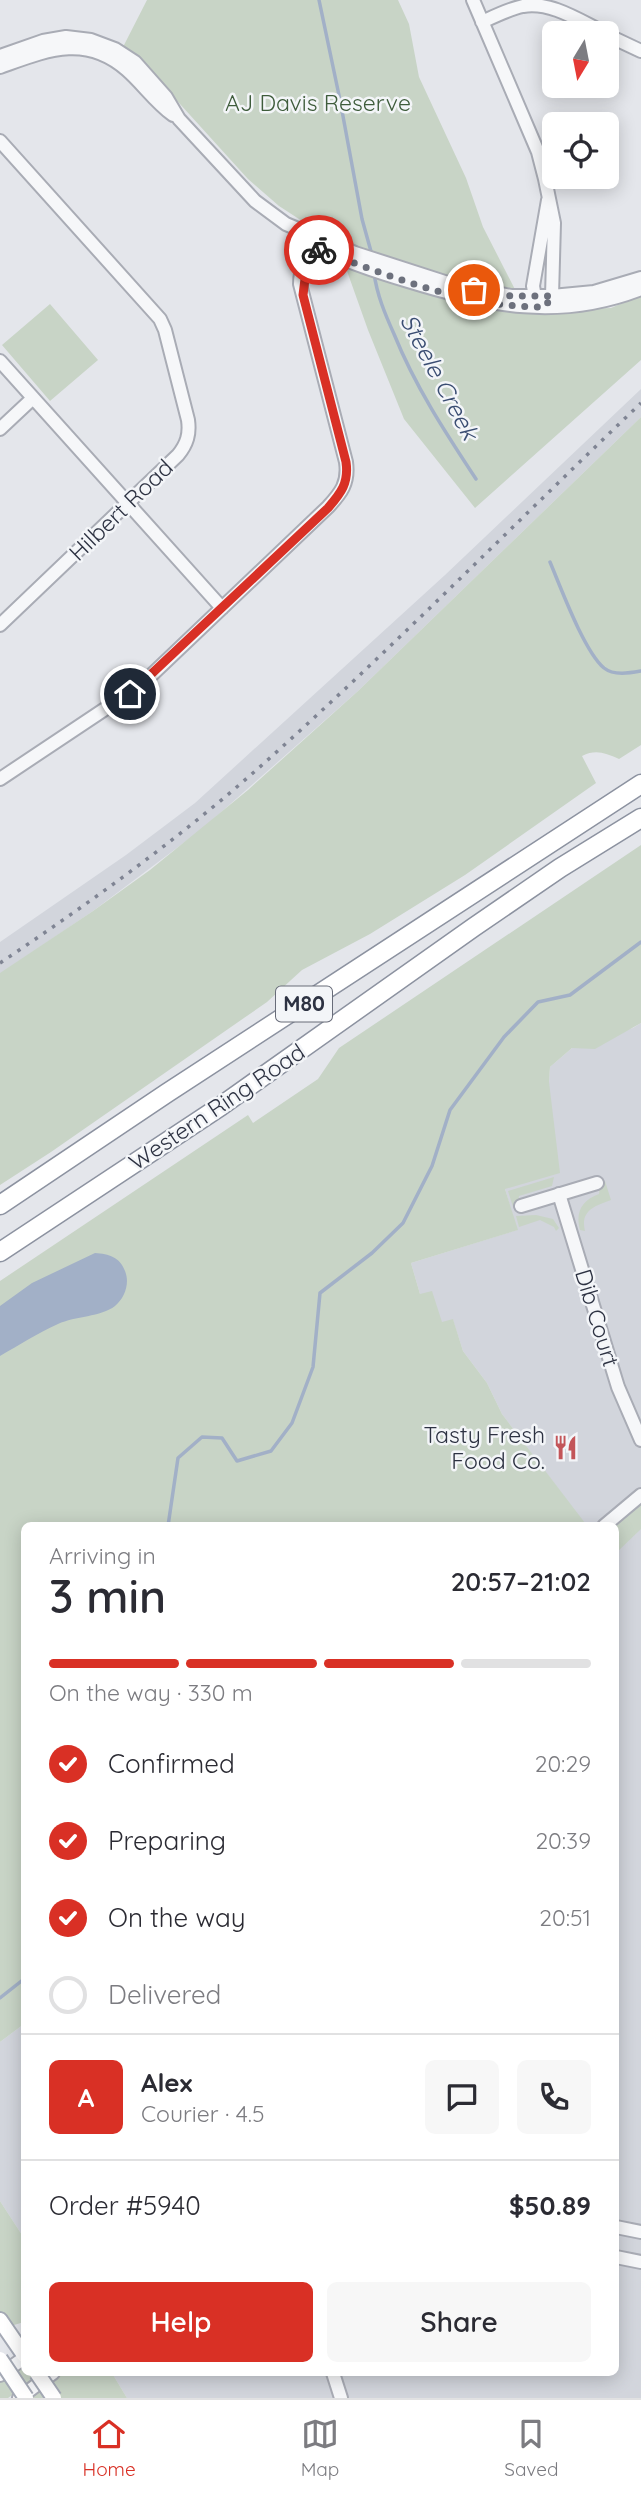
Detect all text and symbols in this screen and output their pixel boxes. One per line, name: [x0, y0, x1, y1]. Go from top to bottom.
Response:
north arrow: [542, 21, 620, 98]
map controls: [542, 21, 619, 189]
park label: AJ Davis Reserve: [225, 88, 411, 117]
button: locate: [542, 112, 619, 189]
courier: [284, 215, 354, 285]
icon: bike: [300, 231, 338, 269]
pin: [444, 260, 504, 320]
icon: bag: [455, 271, 493, 309]
water label: Steele Creek: [394, 308, 487, 447]
street label: Hilbert Road: [62, 453, 179, 567]
pin: [100, 664, 160, 724]
icon: home: [111, 675, 149, 713]
road number: M80: [276, 986, 332, 1021]
street label: Western Ring Road: [123, 1037, 310, 1176]
street label: Dib Court: [569, 1266, 626, 1370]
place label: Tasty Fresh Food Co.: [424, 1420, 545, 1475]
restaurant icon: Tasty Fresh Food Co.: [551, 1434, 579, 1462]
text: Arriving in: [49, 1541, 156, 1570]
text: 20:57–21:02: [451, 1565, 591, 1598]
text: 3 min: [49, 1567, 166, 1625]
text: On the way · 330 m: [49, 1678, 253, 1707]
icon: check: [49, 1745, 87, 1783]
text: Confirmed: [108, 1747, 235, 1780]
text: 20:29: [535, 1749, 591, 1778]
icon: check: [49, 1822, 87, 1860]
text: Preparing: [108, 1824, 226, 1857]
text: 20:39: [535, 1826, 591, 1855]
icon: check: [49, 1899, 87, 1937]
text: On the way: [108, 1901, 246, 1934]
text: 20:51: [539, 1903, 591, 1932]
text: Delivered: [108, 1978, 221, 2011]
button: chat: [425, 2060, 499, 2134]
button: phone: [517, 2060, 591, 2134]
text: Alex: [141, 2066, 192, 2099]
text: A: [78, 2081, 94, 2114]
text: Courier · 4.5: [141, 2099, 265, 2128]
text: Order #5940: [49, 2189, 201, 2222]
text: $50.89: [509, 2189, 591, 2222]
button: Help: [49, 2282, 313, 2362]
button: Share: [327, 2282, 591, 2362]
tab: Home: [82, 2415, 136, 2481]
tab: Map: [301, 2415, 339, 2481]
tab: Saved: [504, 2415, 559, 2481]

